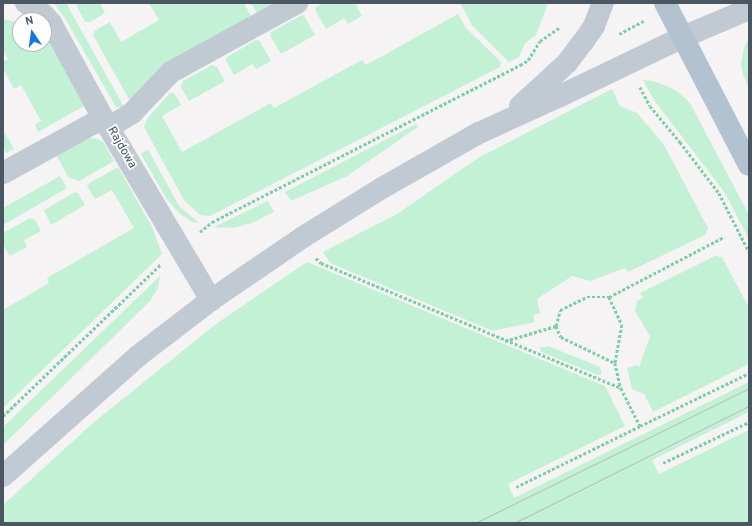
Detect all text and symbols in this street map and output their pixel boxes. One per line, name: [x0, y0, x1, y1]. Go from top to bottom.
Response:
north arrow: [12, 12, 52, 52]
text: N: [24, 14, 35, 29]
street label: Rajdowa: [103, 125, 139, 171]

